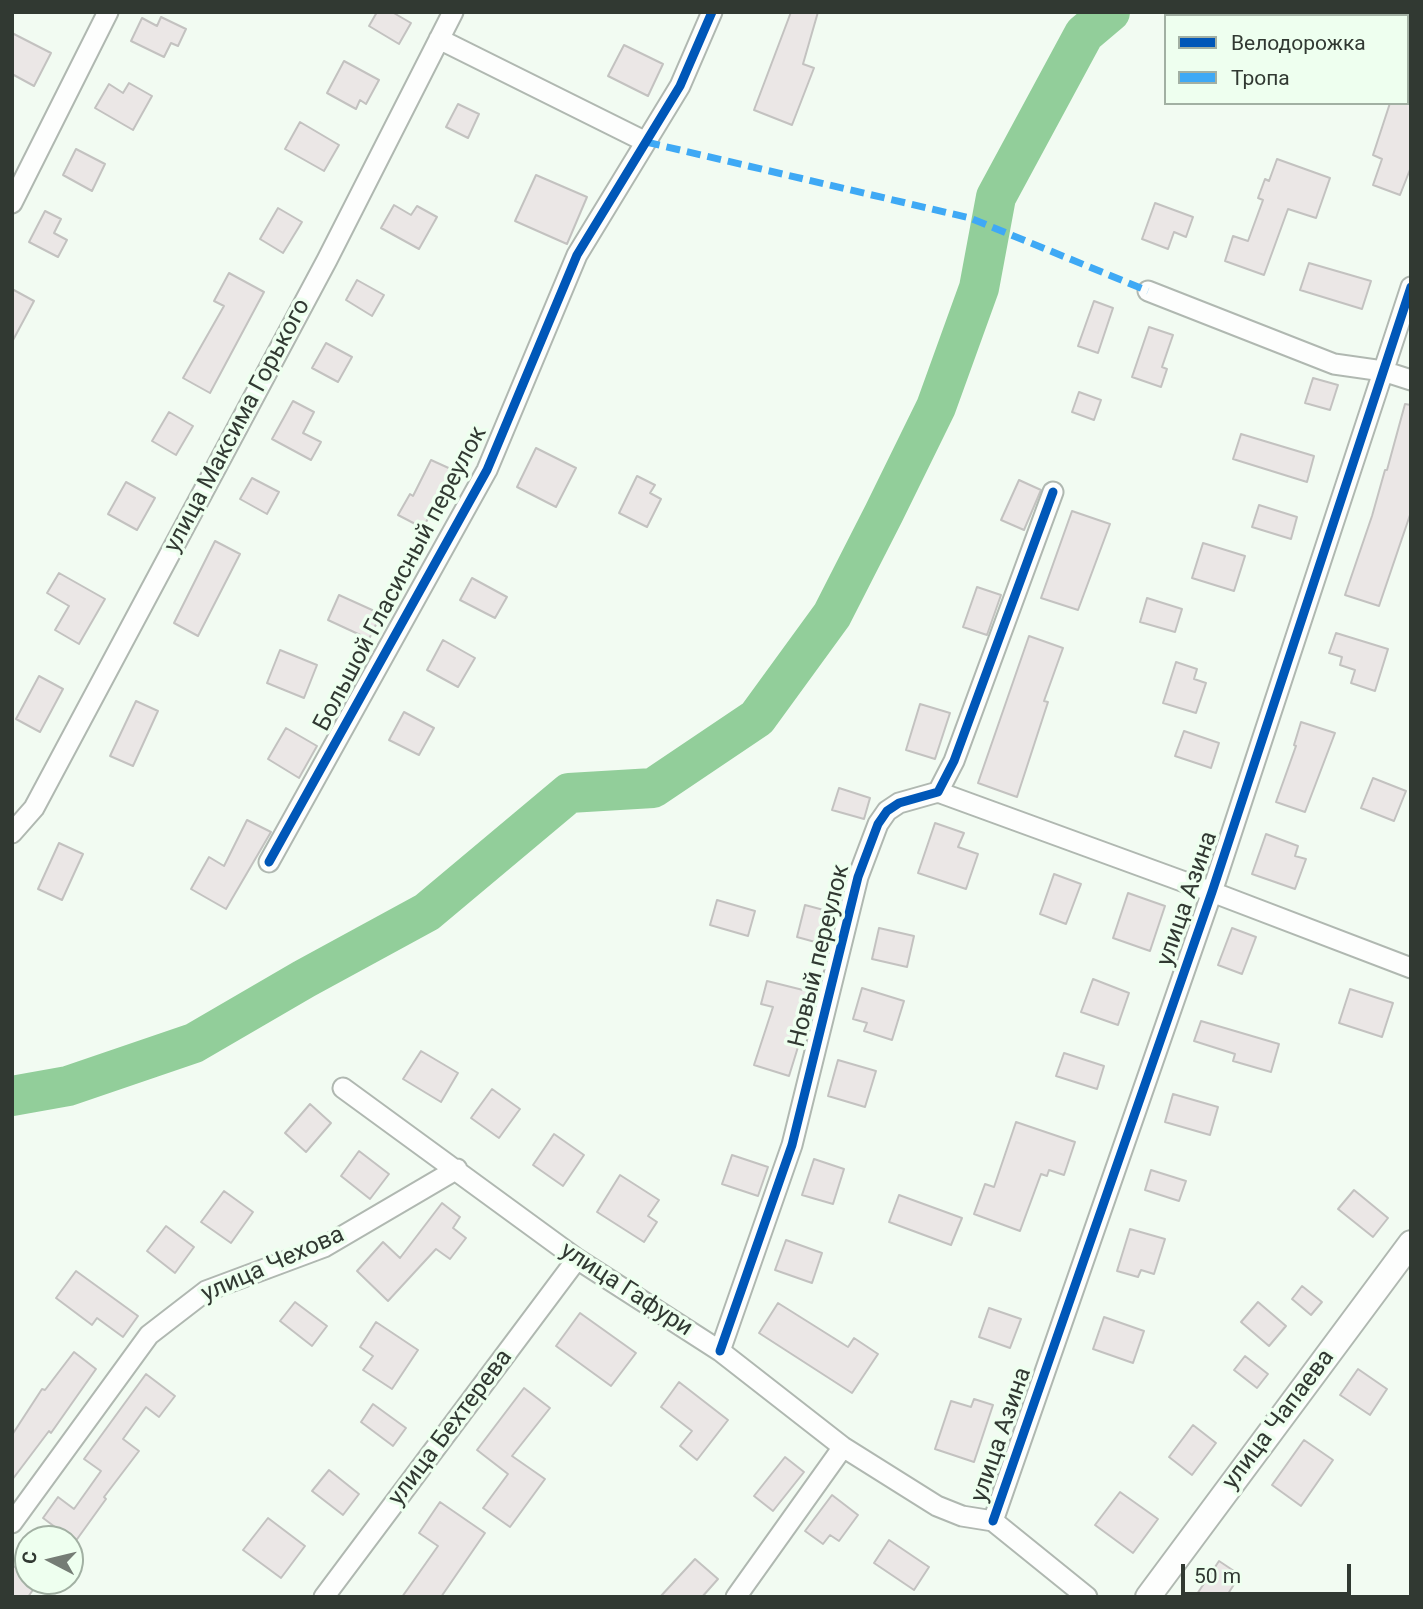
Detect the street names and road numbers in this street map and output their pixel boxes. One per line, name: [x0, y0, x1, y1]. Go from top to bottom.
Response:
street label: улица Максима Горького: [159, 294, 317, 558]
street label: Большой Гласисный переулок: [308, 422, 494, 736]
street label: улица Азина: [1152, 828, 1224, 970]
street label: Новый переулок: [783, 862, 857, 1050]
street label: улица Чехова: [197, 1221, 349, 1309]
street label: улица Гафури: [555, 1237, 697, 1343]
street label: улица Бехтерева: [383, 1344, 519, 1512]
street label: улица Чапаева: [1217, 1344, 1341, 1496]
street label: улица Азина: [966, 1364, 1038, 1506]

